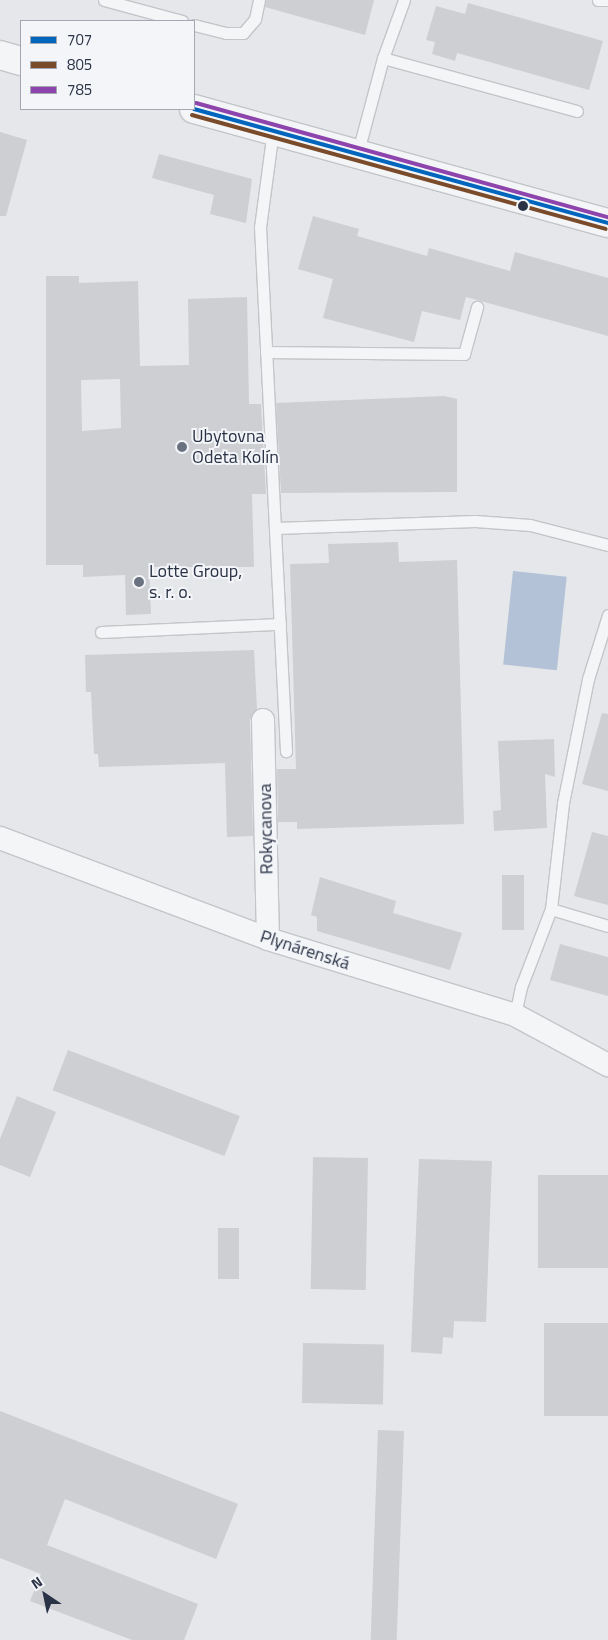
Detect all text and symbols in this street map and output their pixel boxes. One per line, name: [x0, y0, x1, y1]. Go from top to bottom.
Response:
legend: [20, 20, 195, 110]
text: 707: [67, 28, 92, 51]
text: 805: [67, 53, 92, 76]
text: 785: [67, 78, 92, 101]
unlabelled marker: [518, 201, 528, 211]
place label: Ubytovna Odeta Kolín: [192, 426, 279, 468]
marker: Ubytovna Odeta Kolín: [176, 441, 188, 453]
place label: Lotte Group, s. r. o.: [149, 561, 242, 604]
marker: Lotte Group, s. r. o.: [133, 576, 145, 588]
street label: Rokycanova: [254, 783, 278, 875]
street label: Plynárenská: [257, 925, 353, 975]
north arrow: [20, 1570, 70, 1620]
text: N: [26, 1571, 46, 1594]

